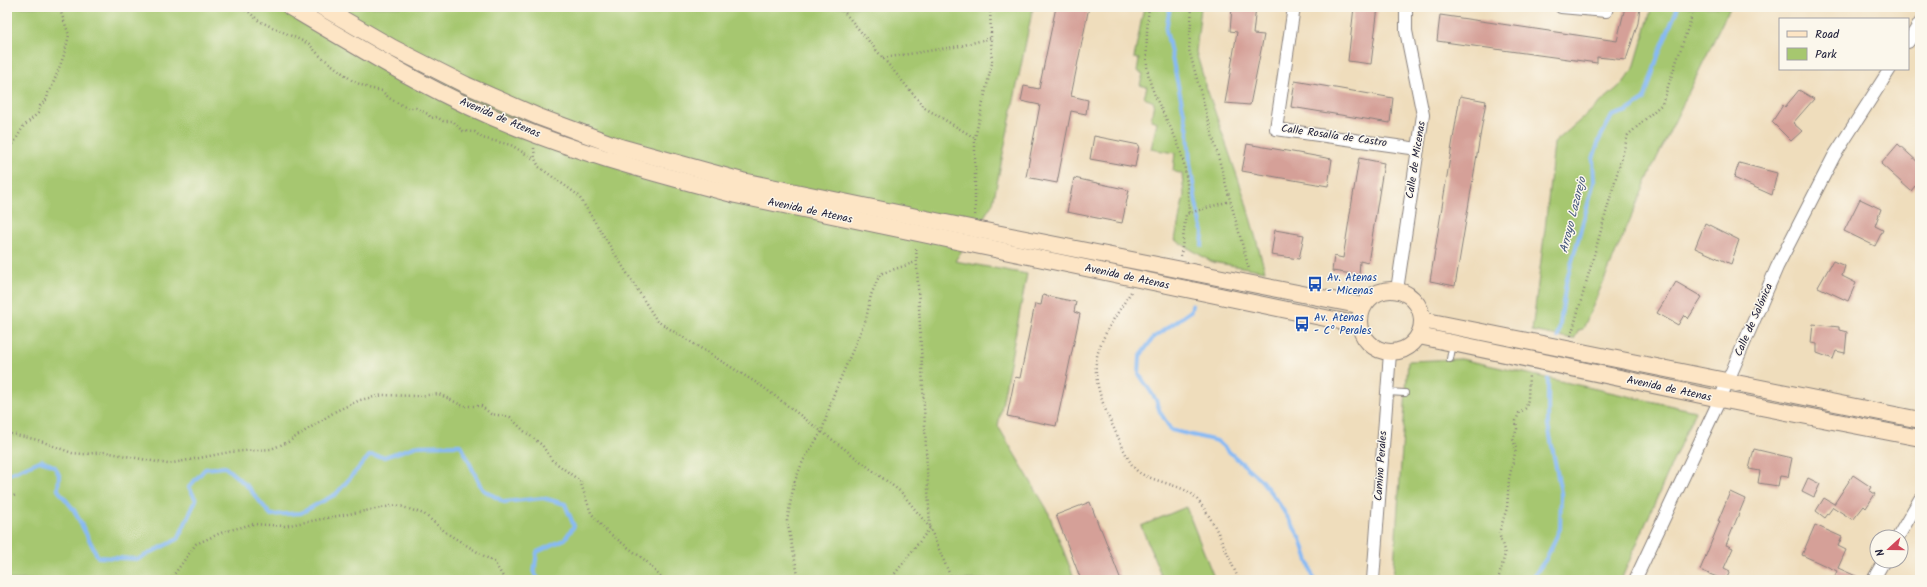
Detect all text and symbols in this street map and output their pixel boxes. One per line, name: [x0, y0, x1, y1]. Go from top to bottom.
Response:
legend: [1779, 18, 1909, 70]
text: Road: [1815, 25, 1840, 44]
text: Park: [1815, 45, 1837, 64]
street label: Avenida de Atenas: [457, 93, 544, 143]
street label: Calle Rosalía de Castro: [1280, 120, 1388, 152]
street label: Calle de Micenas: [1401, 120, 1431, 200]
water label: Arroyo Lazarejo: [1554, 174, 1592, 255]
street label: Avenida de Atenas: [766, 193, 854, 229]
street label: Avenida de Atenas: [1083, 259, 1171, 295]
place label: Av. Atenas - Micenas: [1327, 269, 1377, 300]
bus stop icon: Av. Atenas - Micenas: [1306, 275, 1324, 293]
street label: Calle de Salónica: [1730, 280, 1778, 360]
place label: Av. Atenas - Cº Perales: [1314, 309, 1372, 340]
bus stop icon: Av. Atenas - Cº Perales: [1293, 315, 1311, 333]
street label: Avenida de Atenas: [1625, 371, 1713, 407]
street label: Camino Perales: [1370, 430, 1392, 502]
north arrow: [1869, 529, 1909, 569]
text: N: [1871, 546, 1890, 559]

